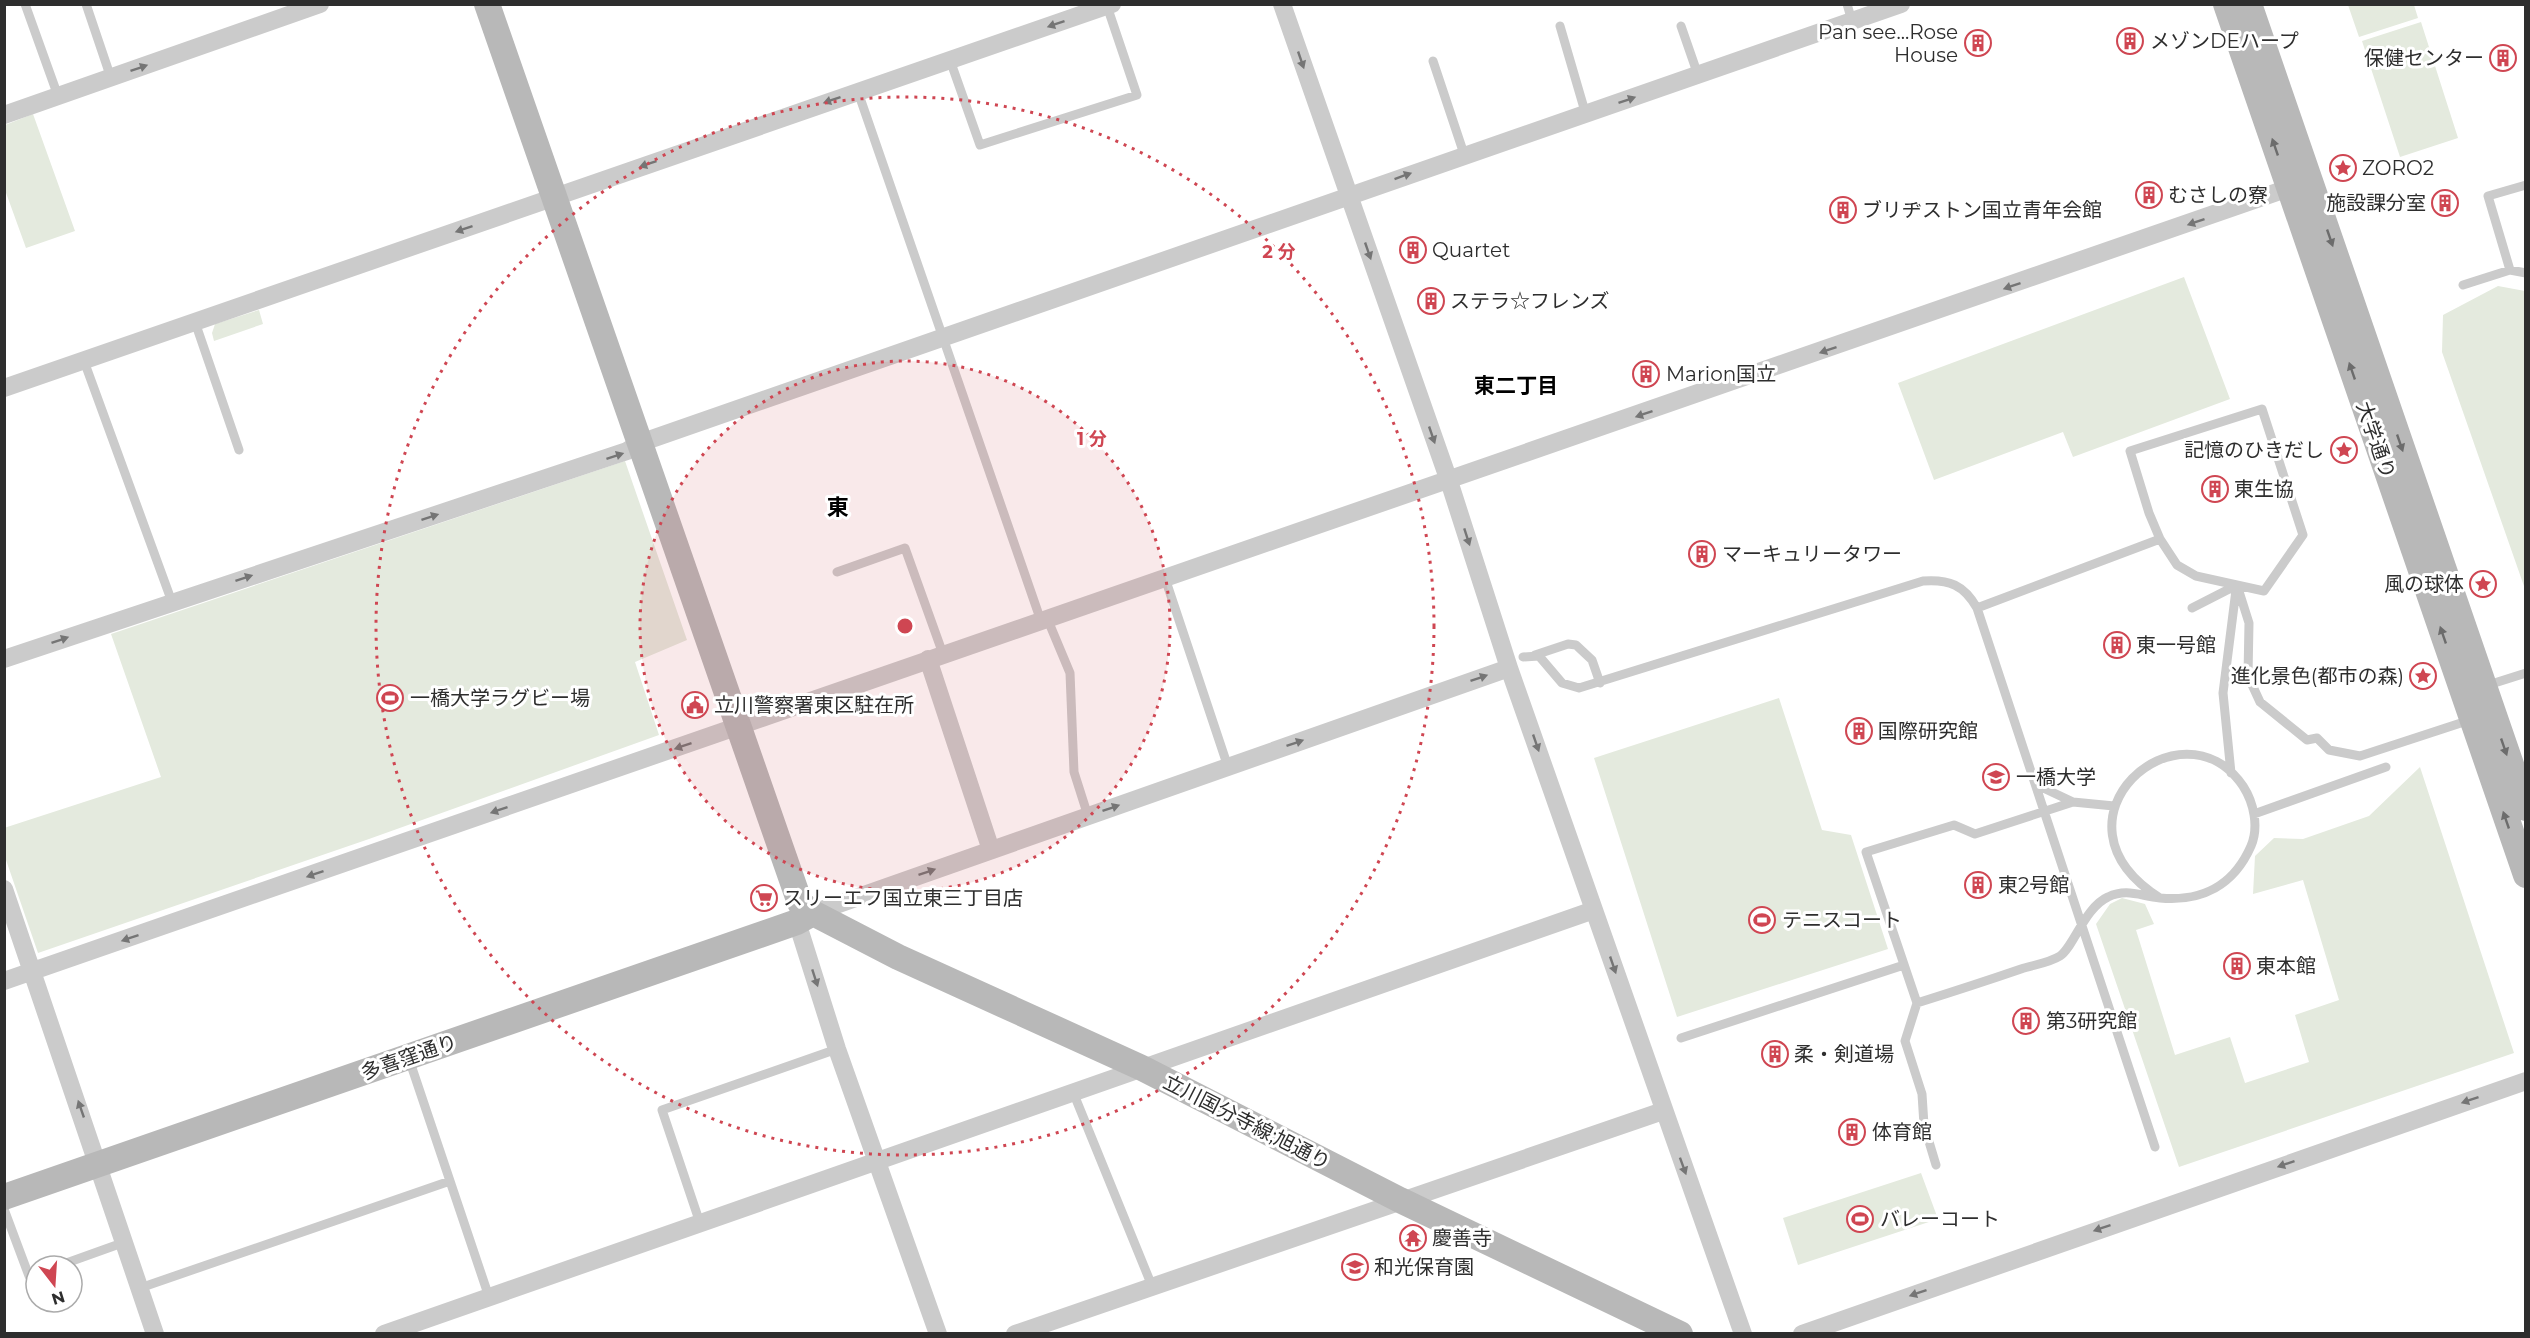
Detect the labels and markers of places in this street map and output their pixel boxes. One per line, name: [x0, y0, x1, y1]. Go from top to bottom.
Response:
place label: Pan see...Rose House: [1818, 20, 1958, 67]
building icon: メゾンDEハープ: [2115, 26, 2145, 56]
building icon: Pan see...Rose House: [1963, 28, 1993, 58]
place label: メゾンDEハープ: [2150, 29, 2299, 53]
building icon: 保健センター: [2488, 43, 2518, 73]
place label: 保健センター: [2364, 46, 2484, 70]
place icon: ZORO2: [2328, 153, 2358, 183]
place label: ZORO2: [2362, 156, 2434, 180]
building icon: むさしの寮: [2134, 180, 2164, 210]
place label: むさしの寮: [2168, 183, 2268, 207]
building icon: 施設課分室: [2430, 188, 2460, 218]
place label: 施設課分室: [2326, 191, 2426, 215]
building icon: ブリヂストン国立青年会館: [1828, 195, 1858, 225]
place label: ブリヂストン国立青年会館: [1862, 198, 2102, 222]
building icon: Quartet: [1398, 235, 1428, 265]
place label: Quartet: [1432, 238, 1510, 262]
building icon: ステラ☆フレンズ: [1416, 286, 1446, 316]
place label: ステラ☆フレンズ: [1450, 289, 1610, 313]
building icon: Marion国立: [1631, 359, 1661, 389]
place label: Marion国立: [1666, 362, 1776, 386]
place icon: 記憶のひきだし: [2329, 435, 2359, 465]
place label: 記憶のひきだし: [2184, 438, 2324, 462]
building icon: 東生協: [2200, 474, 2230, 504]
place label: 東生協: [2234, 477, 2294, 501]
building icon: マーキュリータワー: [1687, 539, 1717, 569]
place label: マーキュリータワー: [1722, 542, 1902, 566]
place icon: 風の球体: [2468, 569, 2498, 599]
place label: 風の球体: [2384, 572, 2464, 596]
centre of rings: [895, 616, 915, 636]
building icon: 東一号館: [2102, 630, 2132, 660]
place label: 東一号館: [2136, 633, 2216, 657]
place icon: 進化景色(都市の森): [2408, 661, 2438, 691]
place label: 進化景色(都市の森): [2231, 664, 2404, 688]
sports icon: 一橋大学ラグビー場: [375, 683, 405, 713]
place label: 一橋大学ラグビー場: [410, 686, 590, 710]
public building icon: 立川警察署東区駐在所: [680, 690, 710, 720]
place label: 立川警察署東区駐在所: [714, 693, 914, 717]
building icon: 国際研究館: [1844, 716, 1874, 746]
place label: 国際研究館: [1878, 719, 1978, 743]
school or university icon: 一橋大学: [1981, 762, 2011, 792]
place label: 一橋大学: [2016, 765, 2096, 789]
building icon: 東2号館: [1963, 870, 1993, 900]
place label: 東2号館: [1998, 873, 2069, 897]
supermarket icon: スリーエフ国立東三丁目店: [749, 883, 779, 913]
place label: スリーエフ国立東三丁目店: [783, 886, 1023, 910]
sports icon: テニスコート: [1747, 905, 1777, 935]
place label: テニスコート: [1782, 908, 1902, 932]
building icon: 東本館: [2222, 951, 2252, 981]
place label: 東本館: [2256, 954, 2316, 978]
building icon: 第3研究館: [2011, 1006, 2041, 1036]
place label: 第3研究館: [2046, 1009, 2137, 1033]
building icon: 柔・剣道場: [1760, 1039, 1790, 1069]
place label: 柔・剣道場: [1794, 1042, 1894, 1066]
building icon: 体育館: [1837, 1117, 1867, 1147]
place label: 体育館: [1872, 1120, 1932, 1144]
sports icon: バレーコート: [1845, 1204, 1875, 1234]
place label: バレーコート: [1880, 1207, 2000, 1231]
temple icon: 慶善寺: [1398, 1223, 1428, 1253]
place label: 慶善寺: [1432, 1226, 1492, 1250]
school or university icon: 和光保育園: [1340, 1252, 1370, 1282]
place label: 和光保育園: [1374, 1255, 1474, 1279]

